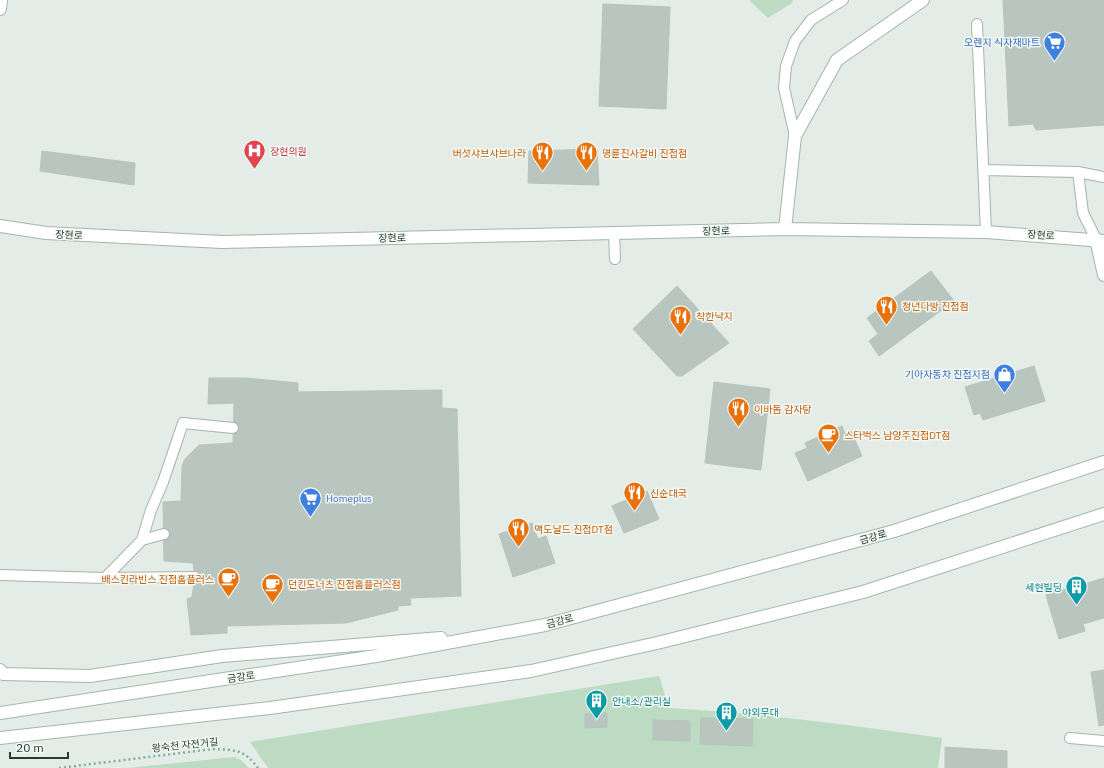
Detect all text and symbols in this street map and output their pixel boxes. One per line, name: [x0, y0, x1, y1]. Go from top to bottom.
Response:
supermarket icon: 오렌지 식자재마트: [1042, 29, 1068, 62]
place label: 오렌지 식자재마트: [964, 36, 1040, 49]
hospital icon: 장현의원: [242, 138, 268, 171]
restaurant icon: 버섯샤브샤브나라: [529, 140, 555, 173]
restaurant icon: 명륜진사갈비 진접점: [573, 140, 599, 173]
place label: 장현의원: [270, 145, 307, 158]
place label: 버섯샤브샤브나라: [452, 147, 527, 160]
place label: 명륜진사갈비 진접점: [602, 147, 687, 160]
street label: 장현로: [702, 224, 730, 238]
street label: 장현로: [55, 228, 83, 242]
street label: 장현로: [1027, 228, 1055, 242]
street label: 장현로: [378, 231, 406, 245]
restaurant icon: 청년다방 진접점: [873, 293, 899, 326]
place label: 청년다방 진접점: [902, 300, 969, 313]
restaurant icon: 착한낙지: [668, 303, 694, 336]
place label: 착한낙지: [696, 310, 733, 323]
shop icon: 기아자동차 진접지점: [992, 361, 1018, 394]
place label: 기아자동차 진접지점: [905, 368, 990, 381]
restaurant icon: 이바돔 감자탕: [725, 396, 751, 429]
place label: 이바돔 감자탕: [754, 403, 812, 416]
cafe icon: 스타벅스 남양주진접DT점: [816, 422, 842, 455]
place label: 스타벅스 남양주진접DT점: [844, 429, 951, 442]
restaurant icon: 신순대국: [622, 480, 648, 513]
supermarket icon: Homeplus: [298, 485, 324, 518]
place label: 신순대국: [650, 487, 687, 500]
place label: Homeplus: [326, 492, 372, 505]
restaurant icon: 맥도날드 진접DT점: [506, 516, 532, 549]
place label: 맥도날드 진접DT점: [534, 523, 613, 536]
street label: 금강로: [858, 527, 888, 547]
cafe icon: 배스킨라빈스 진접홈플러스: [216, 566, 242, 599]
cafe icon: 던킨도너츠 진접홈플러스점: [259, 571, 285, 604]
place label: 배스킨라빈스 진접홈플러스: [101, 573, 214, 586]
building icon: 세현빌딩: [1064, 574, 1090, 607]
place label: 던킨도너츠 진접홈플러스점: [288, 578, 401, 591]
place label: 세현빌딩: [1025, 581, 1062, 594]
street label: 금강로: [545, 611, 575, 631]
street label: 금강로: [226, 669, 256, 685]
building icon: 안내소/관리실: [583, 688, 609, 721]
place label: 안내소/관리실: [612, 695, 671, 708]
building icon: 야외무대: [714, 699, 740, 732]
place label: 야외무대: [742, 706, 779, 719]
scale bar: [10, 734, 68, 760]
street label: 왕숙천 자전거길: [151, 735, 219, 755]
text: 20 m: [16, 740, 44, 755]

